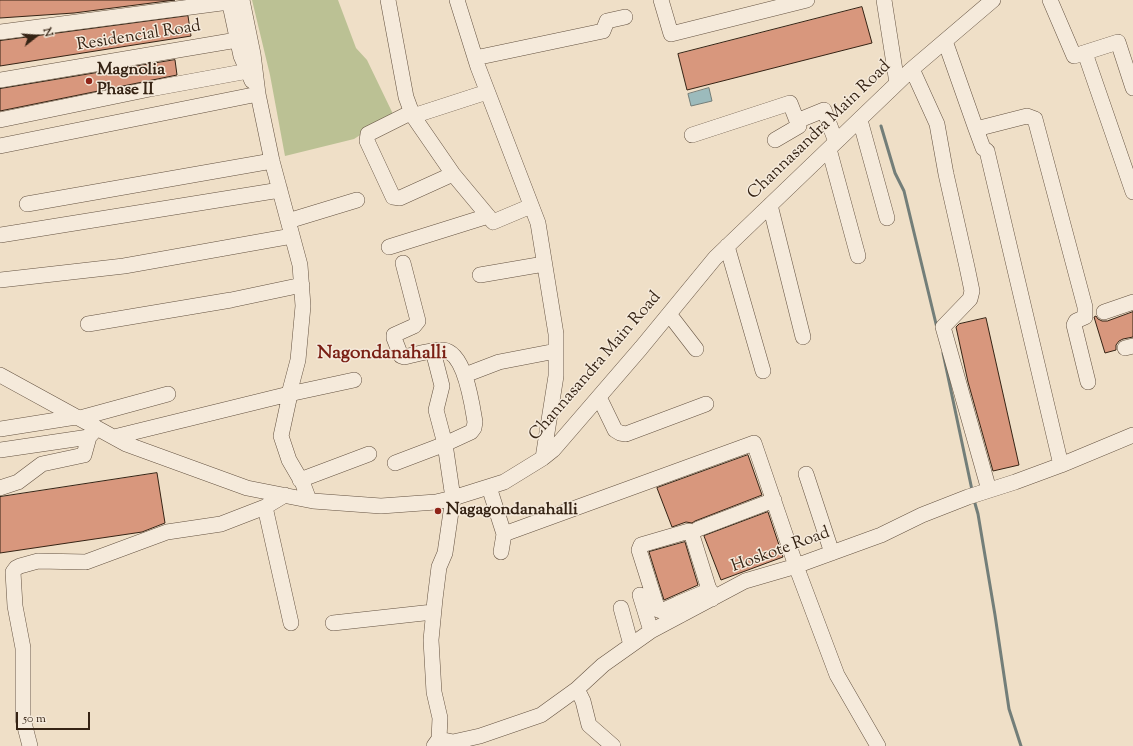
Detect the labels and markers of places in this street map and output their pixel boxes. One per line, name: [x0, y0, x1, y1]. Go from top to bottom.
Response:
place label: Magnolia Phase II: [97, 61, 165, 101]
marker: Magnolia Phase II: [84, 76, 94, 86]
place label: Nagagondanahalli: [446, 501, 578, 521]
marker: Nagagondanahalli: [433, 506, 443, 516]

